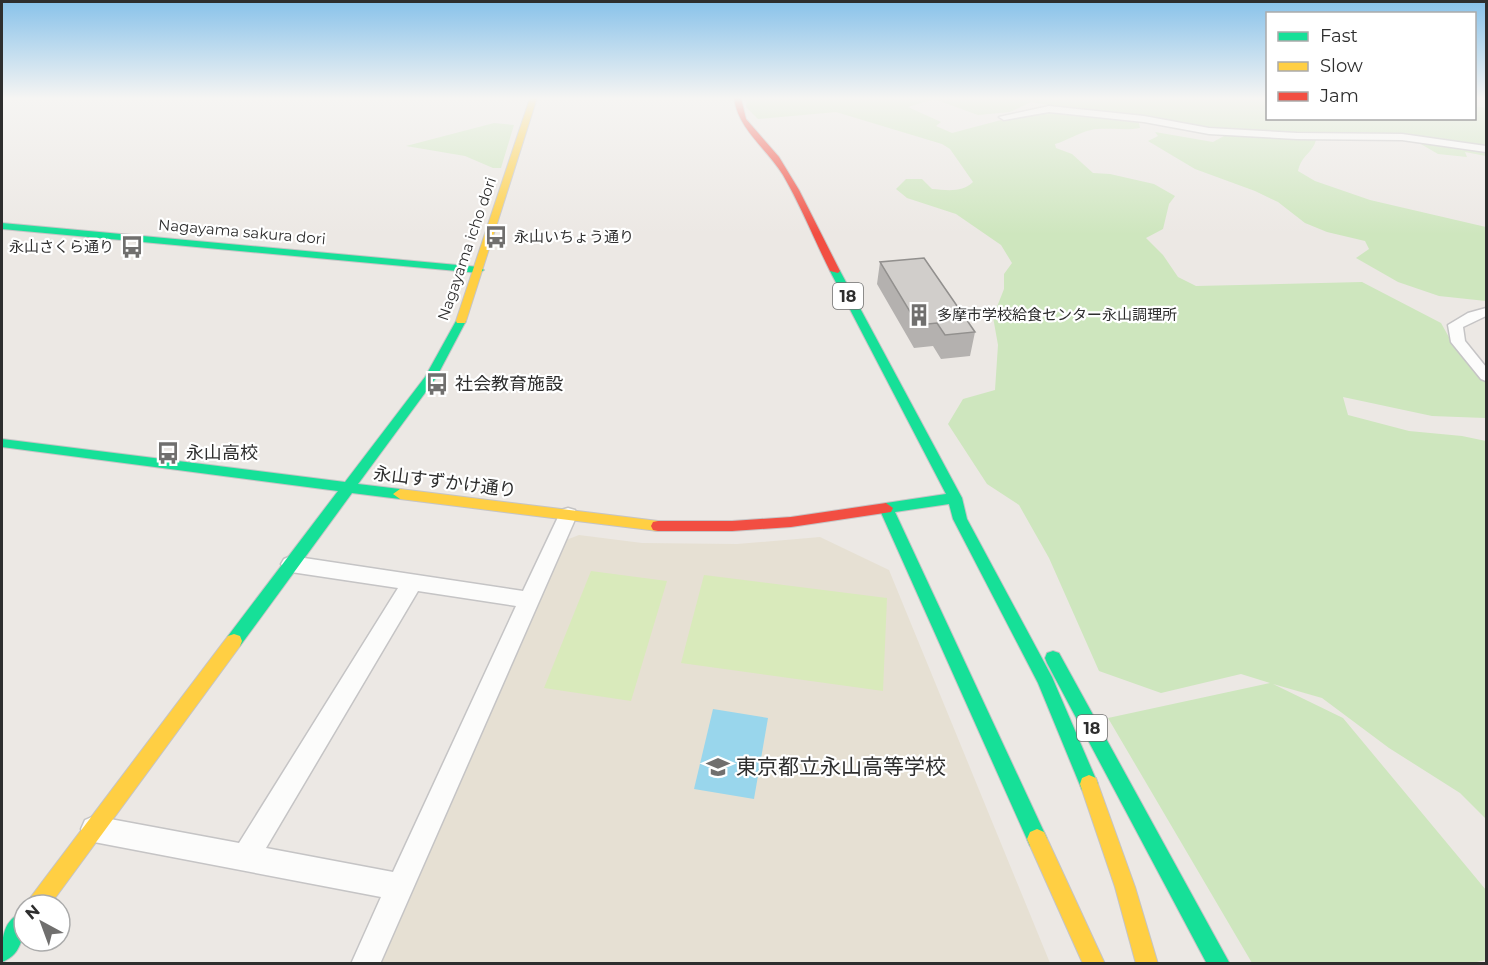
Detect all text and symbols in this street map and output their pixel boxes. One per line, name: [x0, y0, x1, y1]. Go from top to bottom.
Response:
legend: [1266, 12, 1476, 120]
text: Fast: [1320, 25, 1358, 47]
text: Slow: [1320, 55, 1363, 77]
text: Jam: [1319, 85, 1359, 107]
street label: Nagayama icho dori: [433, 175, 500, 323]
street label: Nagayama sakura dori: [158, 215, 327, 248]
bus stop icon: 永山いちょう通り: [483, 224, 509, 250]
place label: 永山いちょう通り: [514, 227, 634, 246]
bus stop icon: 永山さくら通り: [119, 234, 145, 260]
place label: 永山さくら通り: [9, 237, 114, 256]
road number: 18: [833, 283, 863, 309]
building icon: 多摩市学校給食センター永山調理所: [906, 302, 932, 328]
place label: 多摩市学校給食センター永山調理所: [937, 305, 1177, 324]
bus stop icon: 社会教育施設: [424, 371, 450, 397]
place label: 社会教育施設: [455, 373, 563, 395]
bus stop icon: 永山高校: [155, 440, 181, 466]
place label: 永山高校: [186, 442, 258, 464]
street label: 永山すずかけ通り: [372, 462, 518, 502]
road number: 18: [1077, 715, 1107, 741]
school or university icon: 東京都立永山高等学校: [705, 754, 731, 780]
place label: 東京都立永山高等学校: [736, 754, 946, 779]
north arrow: [12, 893, 72, 953]
text: N: [21, 901, 44, 923]

